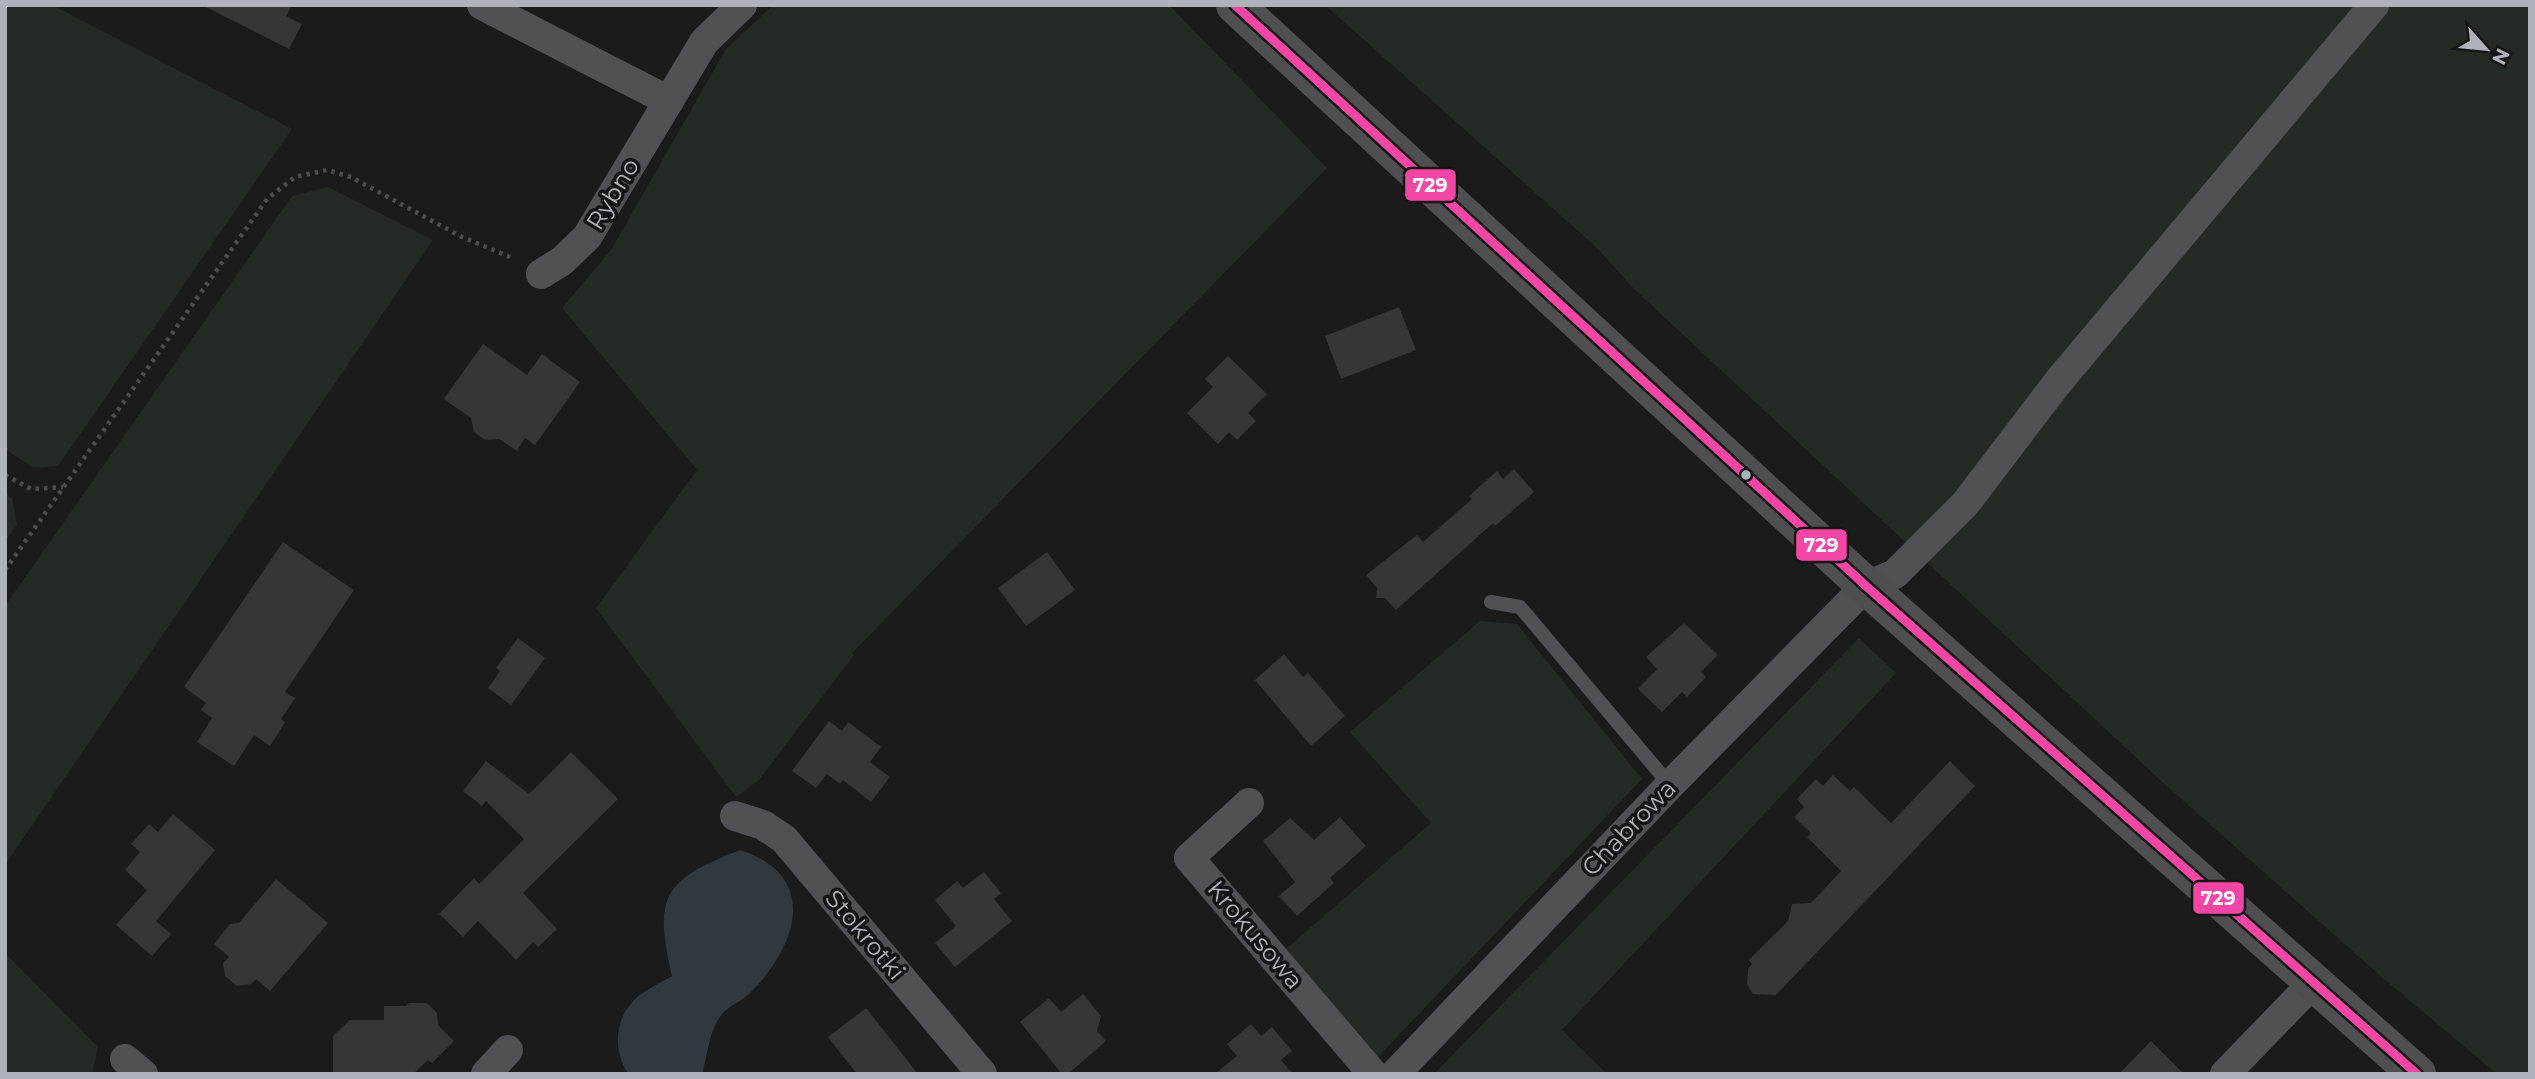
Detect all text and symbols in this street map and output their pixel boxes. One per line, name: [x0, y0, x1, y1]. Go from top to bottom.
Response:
north arrow: [2451, 14, 2521, 84]
text: N: [2487, 44, 2514, 69]
street label: Rybno: [580, 153, 645, 235]
line badge: 729: [1404, 168, 1457, 202]
text: 729: [1412, 174, 1448, 197]
unlabelled marker: [1739, 468, 1753, 482]
line badge: 729: [1795, 528, 1848, 562]
text: 729: [1803, 534, 1839, 557]
street label: Chabrowa: [1576, 774, 1682, 882]
street label: Krokusowa: [1202, 875, 1309, 995]
line badge: 729: [2192, 881, 2245, 915]
street label: Stokrotki: [820, 884, 911, 985]
text: 729: [2200, 887, 2236, 910]

